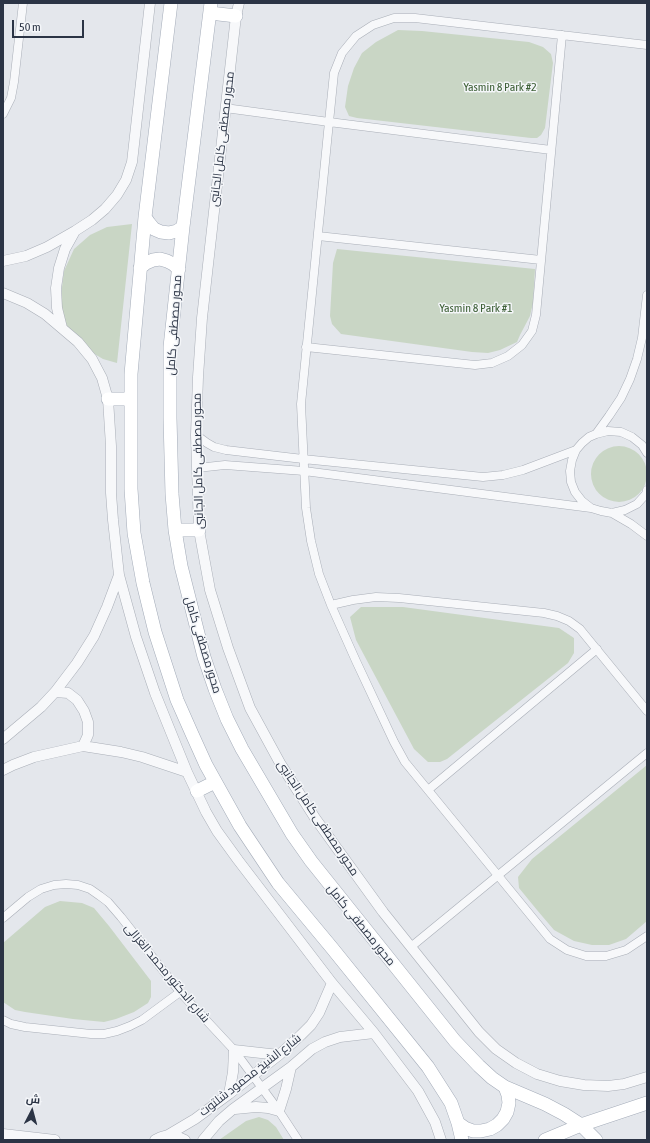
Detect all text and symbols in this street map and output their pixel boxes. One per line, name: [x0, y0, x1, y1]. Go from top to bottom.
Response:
scale bar: [14, 12, 86, 38]
text: 50 m: [19, 20, 41, 34]
street label: محور مصطفى كامل الجانبى: [207, 71, 237, 207]
park label: Yasmin 8 Park #2: [463, 80, 537, 94]
street label: محور مصطفى كامل: [163, 274, 185, 376]
park label: Yasmin 8 Park #1: [439, 301, 513, 315]
street label: محور مصطفى كامل الجانبى: [190, 393, 206, 529]
street label: محور مصطفى كامل: [181, 595, 225, 695]
street label: محور مصطفى كامل الجانبى: [274, 758, 362, 878]
street label: محور مصطفى كامل: [324, 881, 398, 969]
street label: شارع الدكتور محمد الغزالى: [121, 921, 213, 1025]
street label: شارع الشيخ محمود شلتوت: [196, 1031, 304, 1119]
north arrow: [12, 1091, 52, 1131]
text: ش: [26, 1092, 41, 1106]

